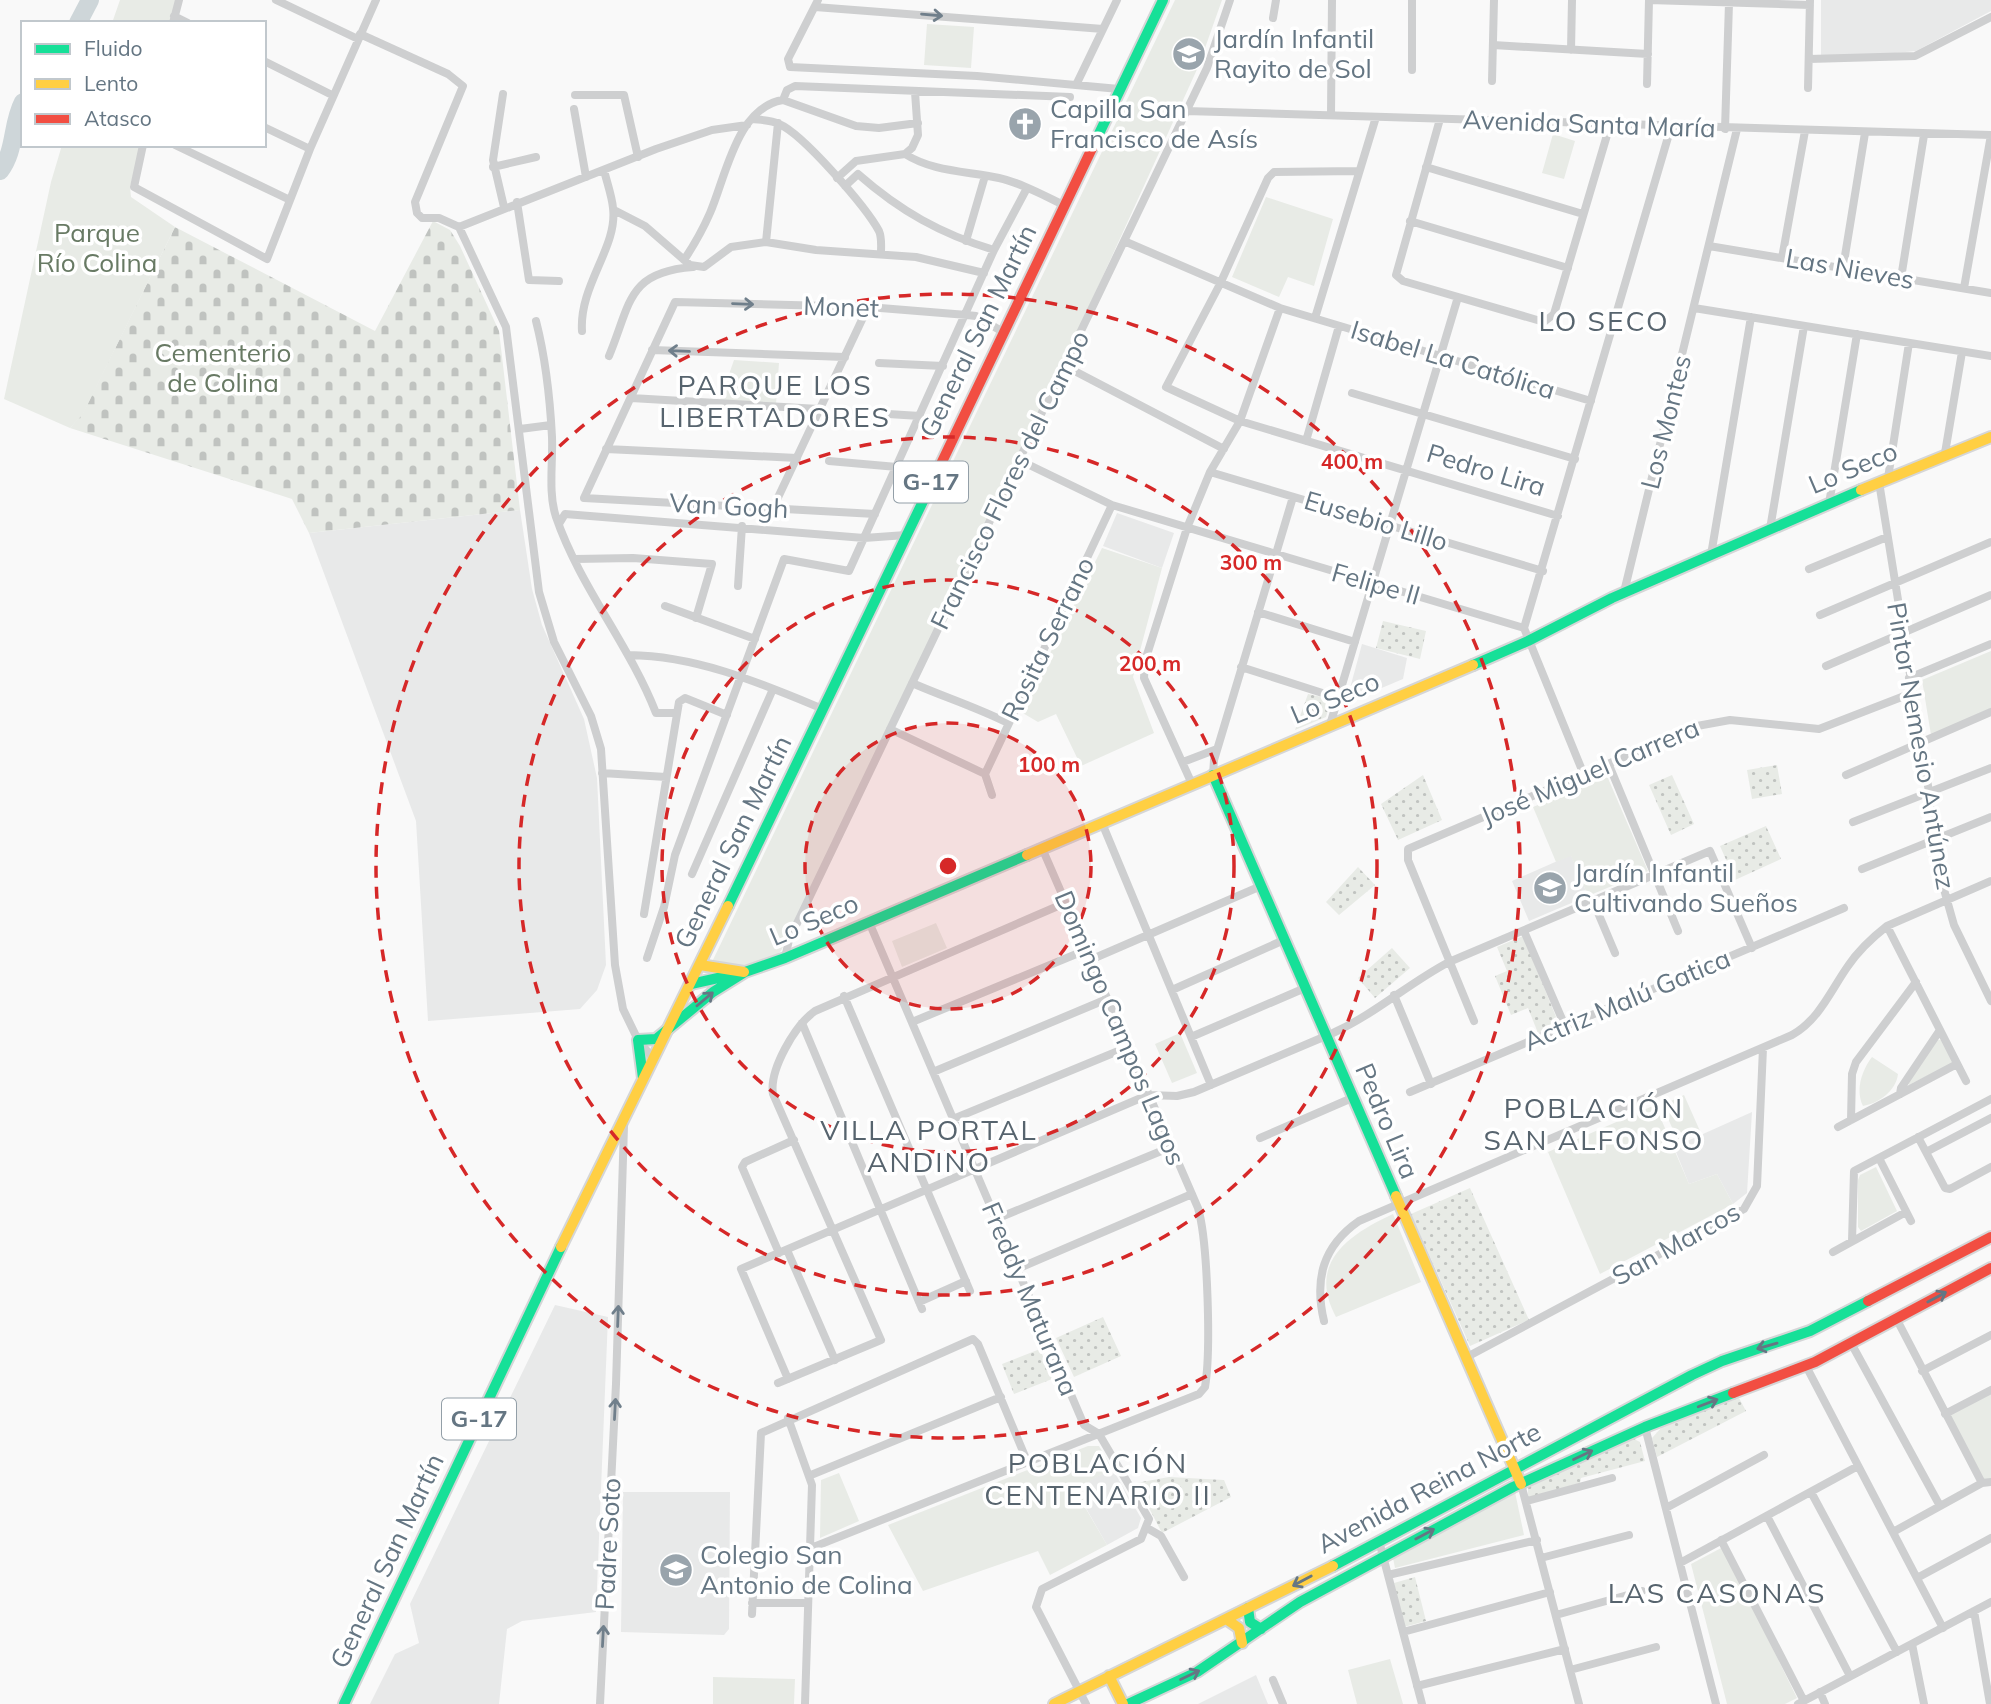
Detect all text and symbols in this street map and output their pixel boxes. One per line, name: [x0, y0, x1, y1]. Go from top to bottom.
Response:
one-way arrow: [920, 9, 943, 22]
legend: [21, 21, 266, 147]
place label: Jardín Infantil Rayito de Sol: [1214, 22, 1374, 85]
text: Fluido: [84, 35, 143, 61]
school or university icon: Jardín Infantil Rayito de Sol: [1170, 35, 1208, 73]
text: Lento: [84, 70, 138, 96]
place label: Capilla San Francisco de Asís: [1050, 92, 1258, 155]
street label: Avenida Santa María: [1462, 103, 1716, 144]
text: Atasco: [84, 105, 152, 131]
church icon: Capilla San Francisco de Asís: [1006, 105, 1044, 143]
park label: Parque Río Colina: [37, 216, 157, 279]
street label: General San Martín: [912, 219, 1043, 443]
street label: Las Nieves: [1783, 241, 1917, 296]
street label: Monet: [803, 289, 879, 324]
one-way arrow: [731, 297, 754, 310]
district label: LO SECO: [1538, 303, 1670, 338]
street label: Isabel La Católica: [1347, 313, 1559, 406]
street label: Francisco Flores del Campo: [923, 325, 1096, 635]
park label: Cementerio de Colina: [155, 336, 291, 399]
one-way arrow: [667, 344, 690, 358]
street label: Los Montes: [1633, 351, 1698, 492]
district label: PARQUE LOS LIBERTADORES: [659, 367, 891, 434]
street label: Lo Seco: [1803, 434, 1902, 501]
street label: Pedro Lira: [1423, 436, 1549, 503]
text: 400 m: [1321, 448, 1383, 474]
road number: G-17: [894, 462, 968, 503]
street label: Eusebio Lillo: [1300, 483, 1452, 558]
street label: Van Gogh: [669, 486, 789, 525]
text: 300 m: [1220, 549, 1282, 575]
street label: Rosita Serrano: [994, 552, 1101, 726]
street label: Felipe II: [1328, 555, 1424, 612]
street label: Pintor Nemesio Antúnez: [1880, 600, 1963, 892]
text: 200 m: [1119, 650, 1181, 676]
street label: Lo Seco: [1285, 664, 1384, 731]
street label: José Miguel Carrera: [1476, 711, 1704, 832]
street label: General San Martín: [667, 730, 798, 954]
text: 100 m: [1018, 751, 1080, 777]
centre of rings: [936, 854, 960, 878]
place label: Jardín Infantil Cultivando Sueños: [1574, 856, 1798, 919]
school or university icon: Jardín Infantil Cultivando Sueños: [1531, 869, 1569, 907]
street label: Lo Seco: [764, 886, 863, 953]
street label: Domingo Campos Lagos: [1048, 886, 1193, 1170]
street label: Actriz Malú Gatica: [1519, 941, 1735, 1058]
one-way arrow: [695, 991, 713, 1007]
street label: Pedro Lira: [1348, 1058, 1427, 1184]
district label: POBLACIÓN SAN ALFONSO: [1484, 1090, 1704, 1157]
district label: VILLA PORTAL ANDINO: [820, 1112, 1038, 1179]
street label: San Marcos: [1606, 1195, 1746, 1292]
street label: Freddy Maturana: [975, 1197, 1086, 1401]
one-way arrow: [1926, 1290, 1946, 1304]
one-way arrow: [612, 1305, 625, 1328]
one-way arrow: [1756, 1341, 1778, 1354]
one-way arrow: [1697, 1395, 1719, 1408]
one-way arrow: [609, 1398, 622, 1420]
road number: G-17: [442, 1399, 516, 1440]
street label: Avenida Reina Norte: [1311, 1415, 1546, 1561]
district label: POBLACIÓN CENTENARIO II: [984, 1445, 1212, 1512]
street label: General San Martín: [322, 1448, 451, 1673]
one-way arrow: [1572, 1448, 1593, 1461]
street label: Padre Soto: [588, 1477, 627, 1611]
one-way arrow: [1414, 1527, 1434, 1541]
place label: Colegio San Antonio de Colina: [700, 1538, 913, 1601]
school or university icon: Colegio San Antonio de Colina: [657, 1551, 695, 1589]
one-way arrow: [1293, 1574, 1313, 1588]
district label: LAS CASONAS: [1608, 1575, 1826, 1610]
one-way arrow: [597, 1625, 610, 1648]
one-way arrow: [1179, 1667, 1200, 1681]

